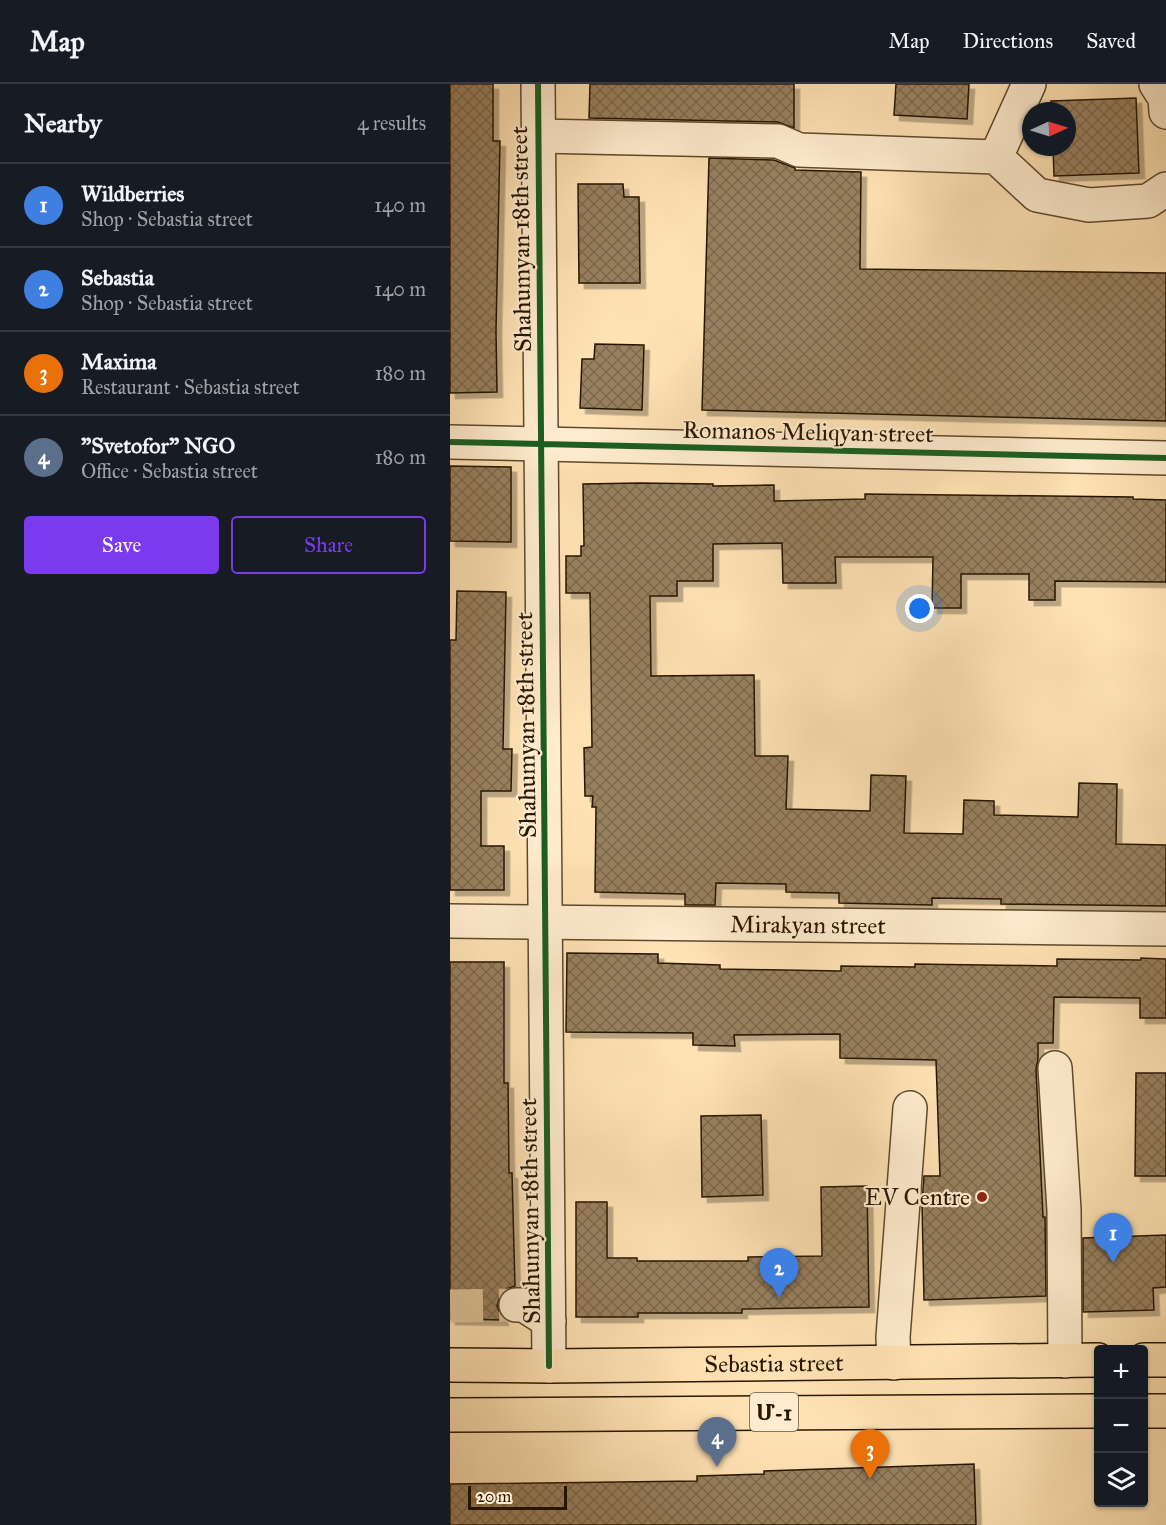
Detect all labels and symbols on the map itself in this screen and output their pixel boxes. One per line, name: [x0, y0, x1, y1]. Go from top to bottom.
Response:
north arrow: [1022, 102, 1076, 156]
street label: Shahumyan 18th street: [504, 125, 538, 352]
street label: Romanos Meliqyan street: [682, 415, 934, 449]
your location: [905, 594, 934, 623]
street label: Shahumyan 18th street: [509, 611, 543, 838]
street label: Mirakyan street: [730, 909, 886, 941]
street label: Shahumyan 18th street: [513, 1097, 547, 1324]
place label: EV Centre: [865, 1182, 970, 1212]
marker: EV Centre: [975, 1190, 989, 1204]
pin: 1: [1094, 1214, 1132, 1263]
pin: 2: [760, 1248, 798, 1298]
street label: Sebastia street: [704, 1348, 844, 1379]
road number: Մ-1: [750, 1393, 798, 1431]
pin: 4: [698, 1418, 736, 1467]
pin: 3: [850, 1430, 890, 1479]
scale bar: [468, 1483, 567, 1510]

